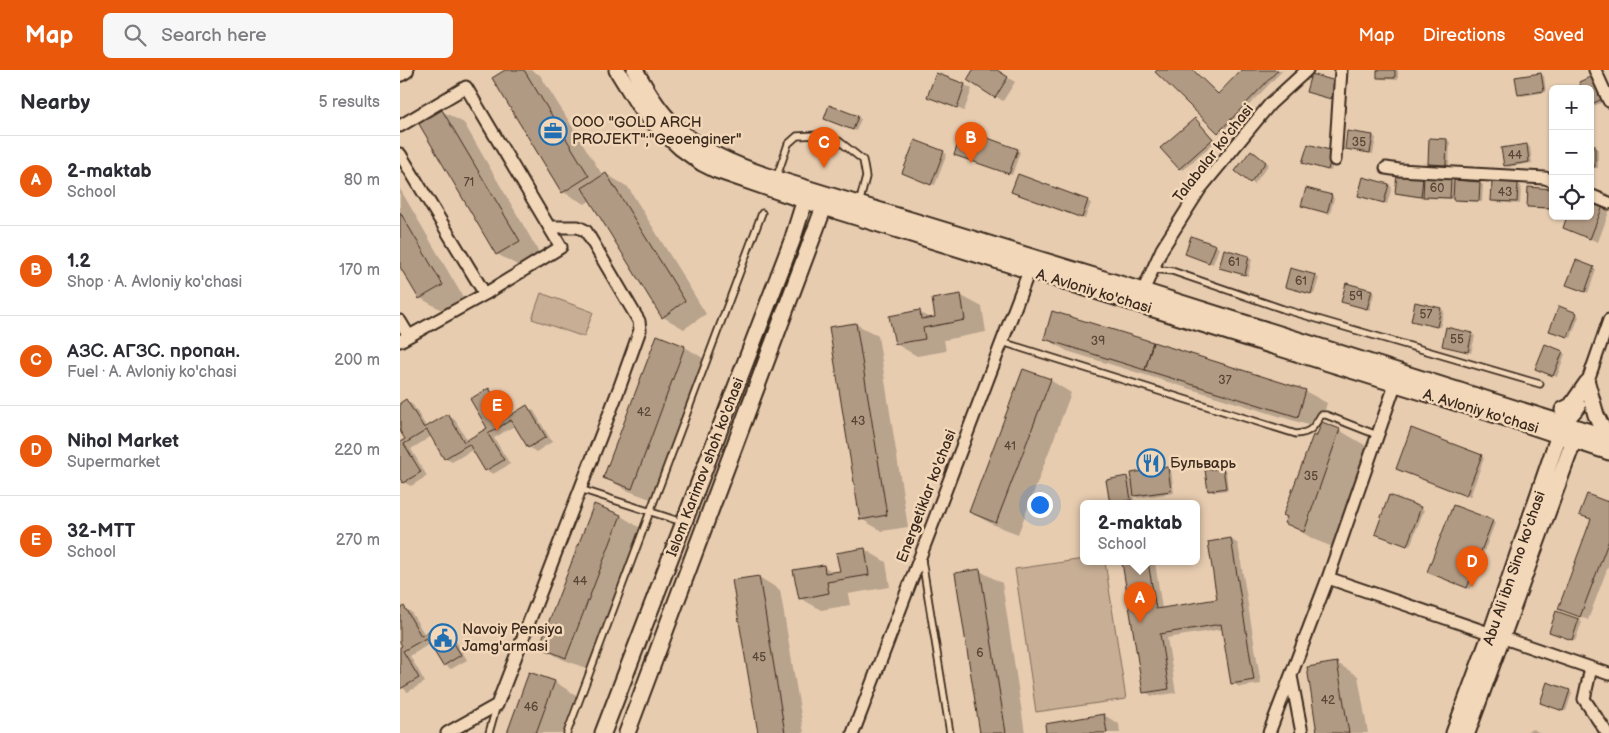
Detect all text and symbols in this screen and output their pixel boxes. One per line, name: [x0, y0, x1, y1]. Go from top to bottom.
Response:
search box: [103, 13, 453, 58]
text: Map: [25, 21, 73, 50]
icon: search: [121, 21, 149, 49]
text: Search here: [161, 24, 267, 47]
text: Map: [1359, 25, 1395, 46]
text: Directions: [1423, 25, 1505, 46]
text: Saved: [1533, 25, 1584, 46]
map controls: [1549, 85, 1594, 220]
button: +: [1549, 85, 1594, 130]
text: Nearby: [20, 90, 90, 115]
text: 5 results: [318, 93, 380, 112]
street label: Talabalar ko'chasi: [1169, 100, 1258, 206]
place label: ООО "GOLD ARCH PROJEKT";"Geoenginer": [572, 113, 742, 149]
office icon: ООО "GOLD ARCH PROJEKT";"Geoenginer": [538, 116, 568, 146]
pin: B: [955, 122, 987, 163]
pin: C: [808, 127, 840, 168]
button: −: [1549, 130, 1594, 175]
house number: 35: [1352, 135, 1366, 150]
house number: 44: [1508, 148, 1523, 163]
text: 2-maktab: [67, 160, 152, 183]
text: A: [31, 171, 41, 190]
text: 80 m: [344, 171, 380, 190]
house number: 71: [464, 175, 474, 190]
button: locate: [1549, 175, 1594, 220]
house number: 60: [1430, 181, 1444, 196]
text: School: [67, 183, 116, 202]
house number: 43: [1498, 185, 1512, 200]
text: 1.2: [67, 250, 91, 273]
house number: 61: [1228, 255, 1240, 270]
text: B: [30, 261, 42, 280]
text: 170 m: [339, 261, 380, 280]
street label: A. Avloniy ko'chasi: [1034, 265, 1154, 318]
text: Shop · A. Avloniy ko'chasi: [67, 273, 242, 292]
house number: 61: [1295, 274, 1307, 289]
house number: 59: [1349, 289, 1363, 304]
house number: 57: [1420, 307, 1432, 322]
house number: 55: [1450, 332, 1464, 347]
house number: 39: [1091, 334, 1105, 349]
text: АЗС. АГЗС. пропан.: [67, 340, 240, 363]
text: C: [30, 351, 42, 370]
text: 200 m: [334, 351, 380, 370]
text: Fuel · A. Avloniy ko'chasi: [67, 363, 237, 382]
house number: 37: [1218, 373, 1232, 388]
street label: Islom Karimov shoh ko'chasi: [663, 375, 748, 559]
street label: A. Avloniy ko'chasi: [1421, 385, 1541, 438]
pin: E: [481, 390, 513, 431]
house number: 42: [637, 405, 651, 420]
house number: 43: [851, 414, 865, 429]
street label: Energetiklar ko'chasi: [892, 427, 961, 565]
text: Nihol Market: [67, 430, 179, 453]
house number: 41: [1004, 439, 1016, 454]
text: D: [30, 441, 42, 460]
text: 220 m: [334, 441, 380, 460]
restaurant icon: Бульварь: [1136, 448, 1166, 478]
text: Supermarket: [67, 453, 160, 472]
place label: Бульварь: [1170, 454, 1236, 473]
house number: 35: [1304, 469, 1318, 484]
street label: Abu Ali ibn Sino ko'chasi: [1479, 489, 1550, 648]
your location: [1027, 492, 1053, 518]
popup: [1080, 500, 1200, 565]
text: 2-maktab: [1098, 512, 1182, 535]
text: 32-MTT: [67, 520, 135, 543]
text: E: [31, 531, 41, 550]
text: 270 m: [336, 531, 380, 550]
text: School: [1098, 535, 1146, 554]
text: School: [67, 543, 116, 562]
pin: D: [1456, 546, 1488, 587]
house number: 44: [573, 574, 588, 589]
pin: A: [1124, 582, 1156, 623]
place label: Navoiy Pensiya Jamg'armasi: [462, 620, 563, 656]
public building icon: Navoiy Pensiya Jamg'armasi: [428, 623, 458, 653]
house number: 6: [976, 646, 984, 661]
house number: 45: [752, 650, 766, 665]
house number: 42: [1321, 693, 1335, 708]
house number: 46: [524, 700, 538, 715]

